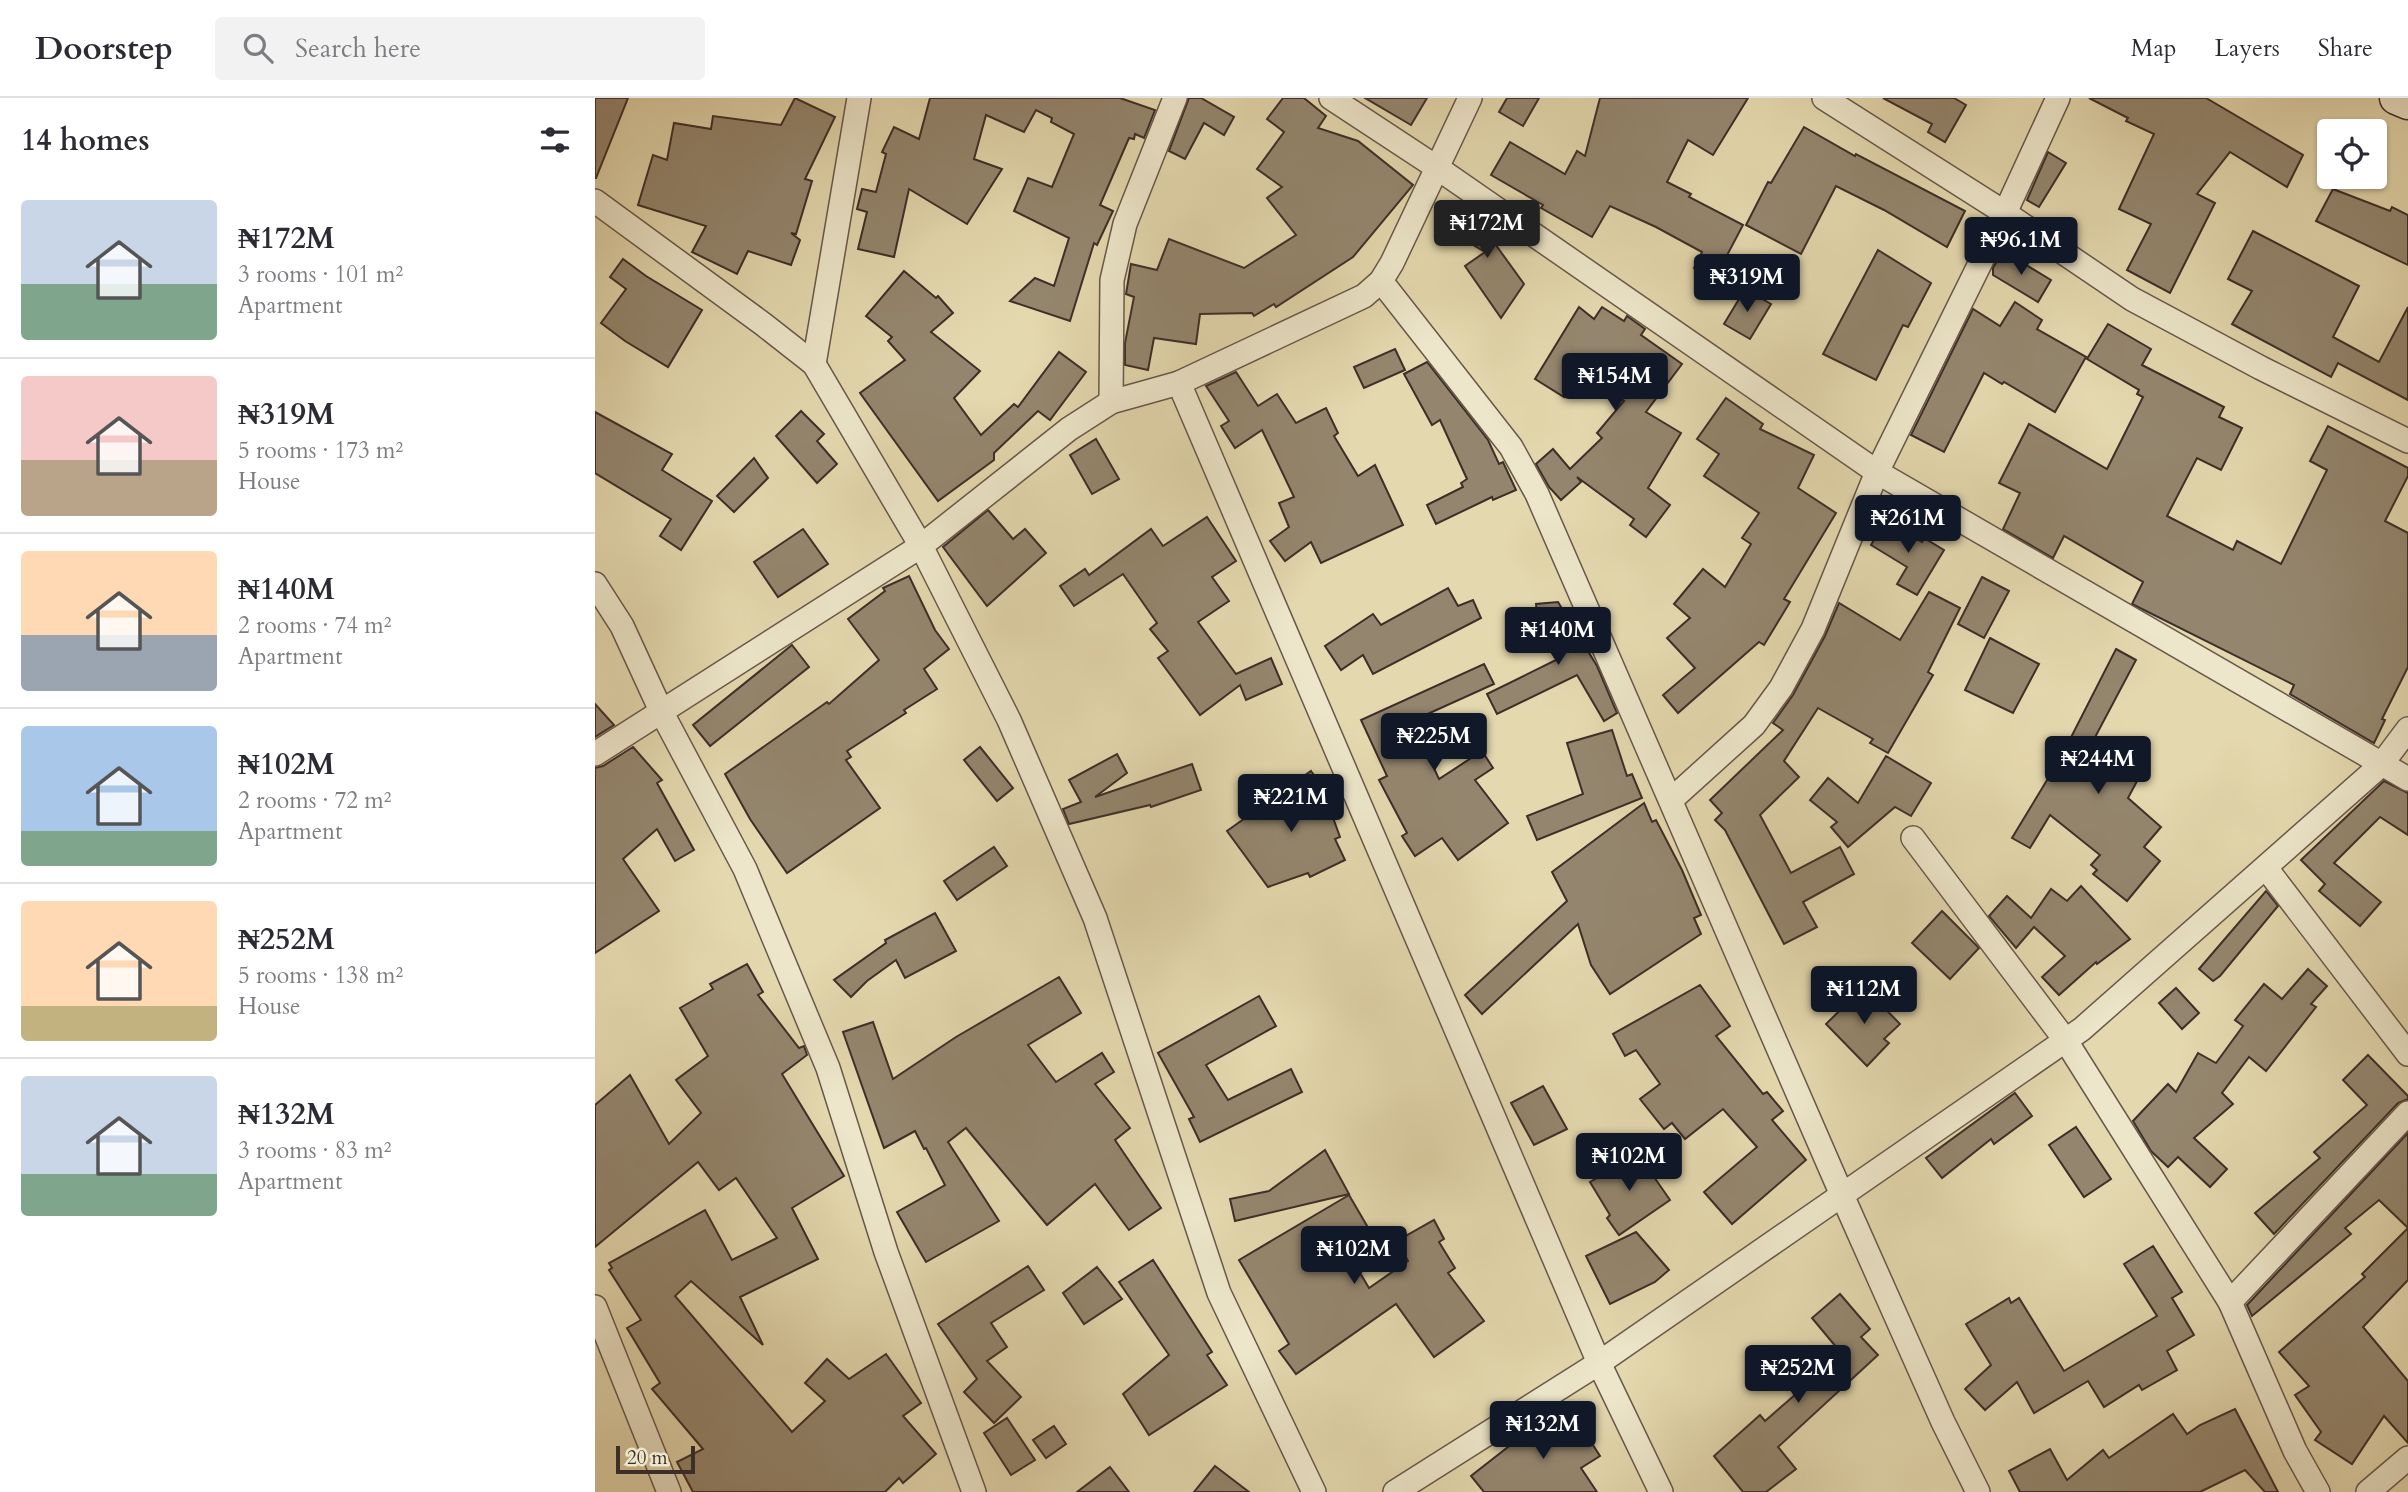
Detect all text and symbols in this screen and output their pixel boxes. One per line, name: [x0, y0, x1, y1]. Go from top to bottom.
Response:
search box: [215, 17, 705, 80]
text: Doorstep: [35, 26, 173, 71]
icon: search: [239, 29, 277, 67]
text: Search here: [295, 31, 421, 66]
text: Map: [2131, 32, 2177, 65]
text: Layers: [2215, 32, 2280, 65]
text: Share: [2318, 32, 2373, 65]
map controls: [2317, 119, 2387, 189]
button: locate: [2317, 119, 2387, 189]
text: 14 homes: [21, 120, 150, 161]
icon: filters: [536, 121, 574, 159]
pin: ₦172M: [1438, 200, 1536, 260]
text: ₦172M: [1450, 207, 1524, 238]
text: ₦172M: [238, 218, 335, 259]
pin: ₦96.1M: [1964, 218, 2078, 277]
text: ₦96.1M: [1981, 224, 2061, 255]
icon: home: [77, 228, 161, 312]
pin: ₦319M: [1698, 254, 1796, 314]
text: 3 rooms · 101 m²: [238, 259, 403, 290]
text: ₦319M: [1710, 261, 1784, 292]
text: Apartment: [238, 290, 342, 321]
pin: ₦154M: [1566, 354, 1664, 413]
text: ₦154M: [1578, 360, 1652, 391]
text: ₦319M: [238, 394, 335, 435]
icon: home: [77, 404, 161, 488]
text: 5 rooms · 173 m²: [238, 435, 403, 466]
text: House: [238, 466, 300, 497]
pin: ₦261M: [1859, 496, 1957, 555]
text: ₦261M: [1871, 502, 1945, 533]
text: ₦140M: [238, 569, 335, 610]
icon: home: [77, 579, 161, 663]
pin: ₦140M: [1509, 608, 1607, 667]
text: 2 rooms · 74 m²: [238, 610, 391, 641]
text: ₦140M: [1521, 614, 1595, 645]
text: Apartment: [238, 641, 342, 672]
pin: ₦225M: [1385, 714, 1483, 773]
text: ₦225M: [1397, 720, 1471, 751]
pin: ₦244M: [2049, 736, 2147, 796]
text: ₦244M: [2061, 743, 2135, 774]
text: ₦102M: [238, 744, 335, 785]
icon: home: [77, 754, 161, 838]
pin: ₦221M: [1242, 774, 1340, 834]
text: ₦221M: [1254, 781, 1328, 812]
text: 2 rooms · 72 m²: [238, 785, 391, 816]
text: Apartment: [238, 816, 342, 847]
text: ₦252M: [238, 919, 335, 960]
icon: home: [77, 929, 161, 1013]
text: 5 rooms · 138 m²: [238, 960, 403, 991]
pin: ₦112M: [1815, 967, 1913, 1026]
text: ₦112M: [1827, 973, 1901, 1004]
text: House: [238, 991, 300, 1022]
text: ₦132M: [238, 1094, 335, 1135]
icon: home: [77, 1104, 161, 1188]
pin: ₦102M: [1580, 1134, 1678, 1193]
text: 3 rooms · 83 m²: [238, 1135, 391, 1166]
text: ₦102M: [1592, 1140, 1666, 1171]
text: Apartment: [238, 1166, 342, 1197]
pin: ₦102M: [1305, 1226, 1403, 1286]
text: ₦102M: [1317, 1233, 1391, 1264]
pin: ₦252M: [1749, 1346, 1847, 1405]
text: ₦252M: [1761, 1352, 1835, 1383]
pin: ₦132M: [1494, 1402, 1592, 1461]
text: ₦132M: [1506, 1408, 1580, 1439]
scale bar: [616, 1443, 695, 1475]
text: 20 m: [627, 1445, 668, 1471]

